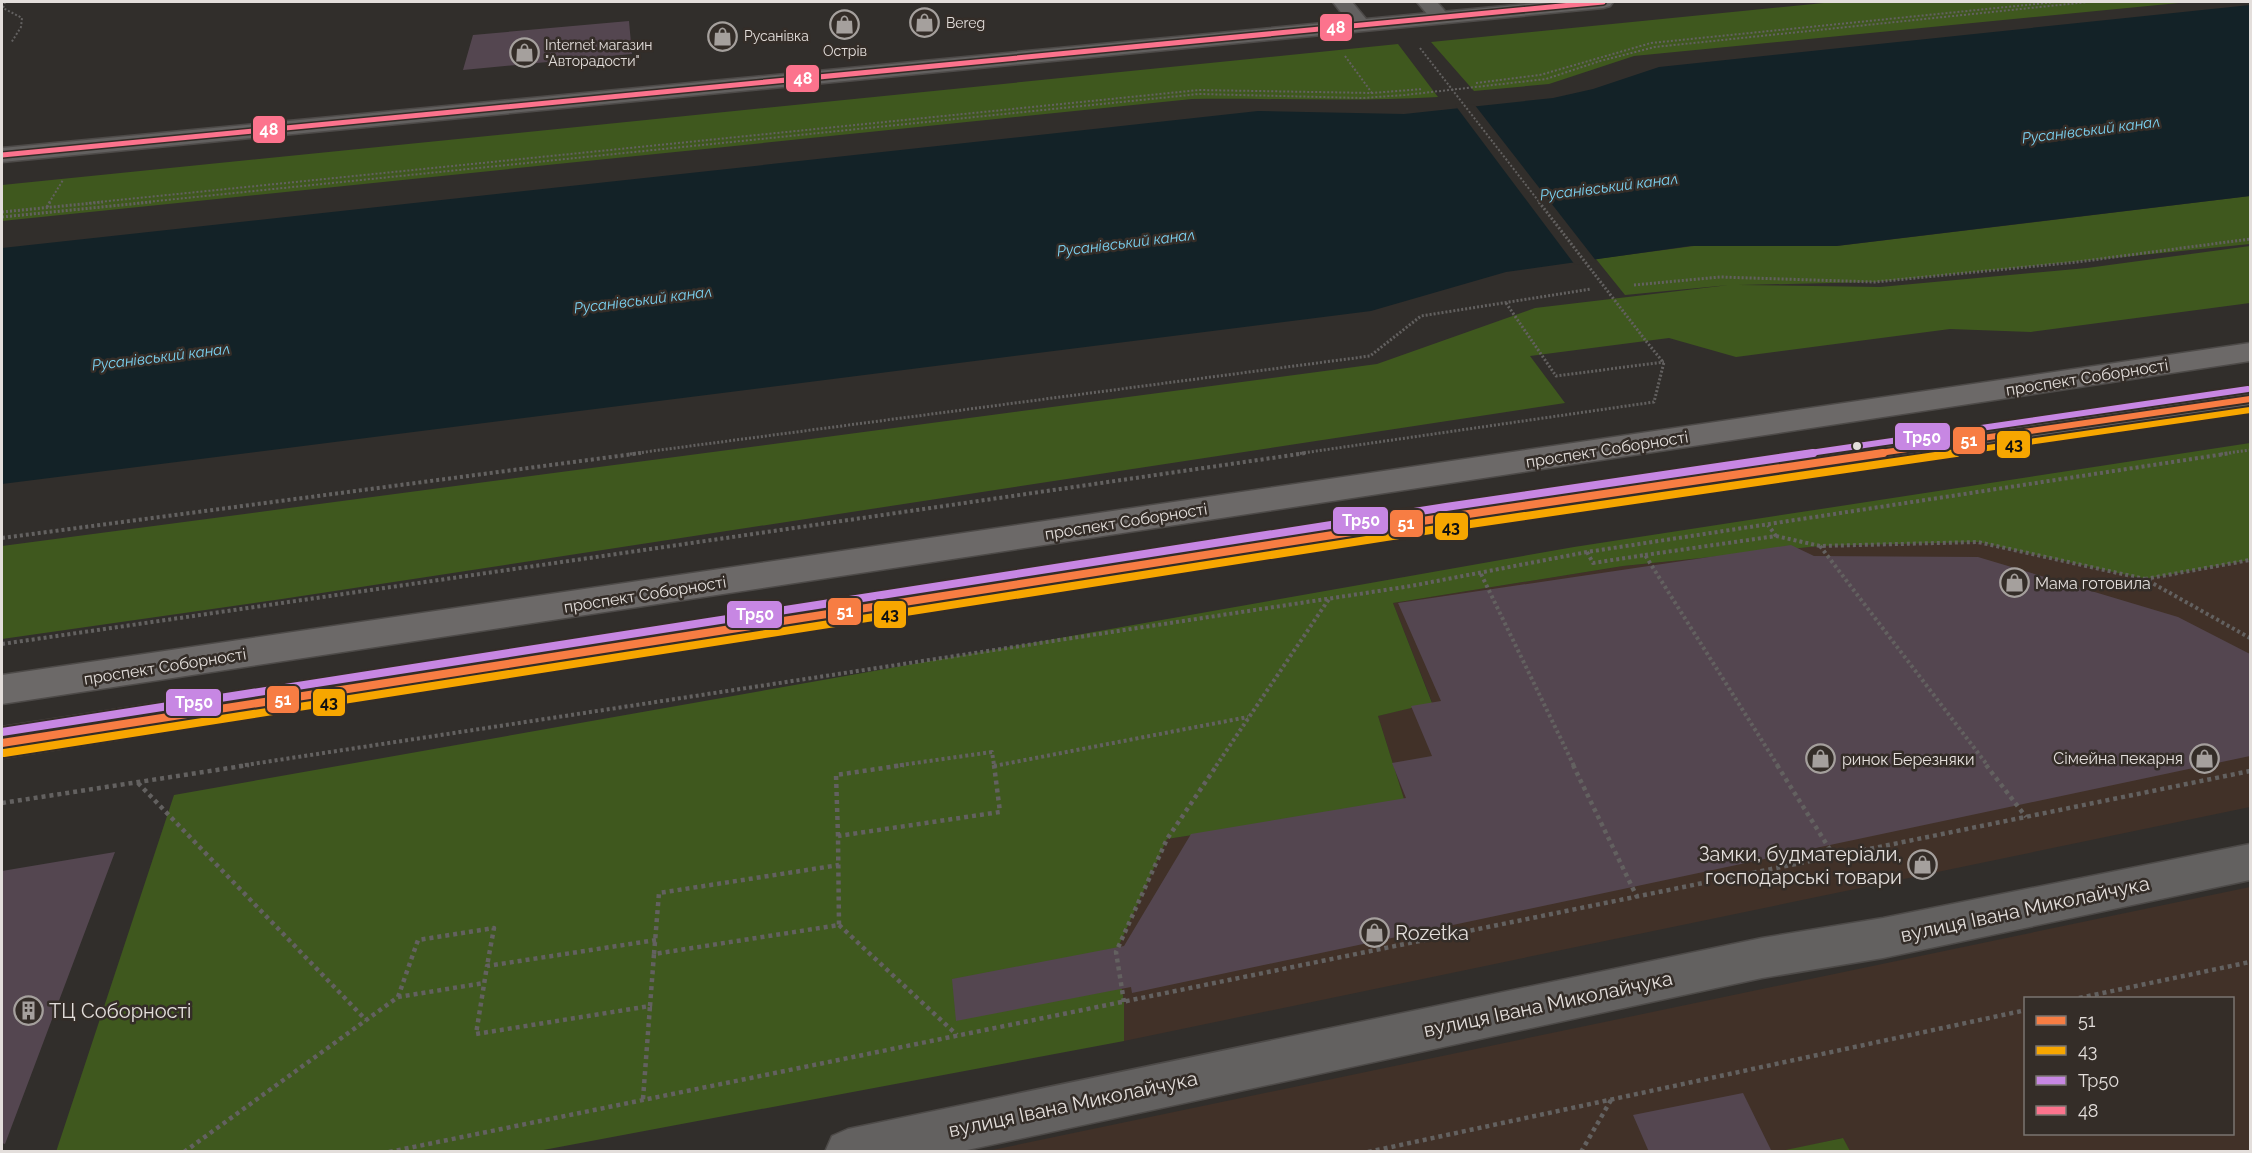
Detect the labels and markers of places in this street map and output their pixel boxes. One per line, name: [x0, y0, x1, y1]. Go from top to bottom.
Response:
shop icon: Bereg: [909, 7, 941, 39]
shop icon: Острів: [829, 8, 861, 40]
place label: Bereg: [946, 15, 985, 31]
shop icon: Русанівка: [707, 20, 739, 52]
place label: Русанівка: [744, 28, 809, 44]
shop icon: Internet магазин "Авторадости": [508, 37, 540, 69]
place label: Internet магазин "Авторадости": [545, 37, 653, 69]
place label: Острів: [823, 43, 867, 59]
unlabelled marker: [1851, 440, 1863, 452]
shop icon: Мама готовила: [1998, 567, 2030, 599]
place label: Мама готовила: [2035, 574, 2151, 593]
shop icon: Сімейна пекарня: [2188, 742, 2220, 774]
shop icon: ринок Березняки: [1805, 743, 1837, 775]
place label: Сімейна пекарня: [2053, 749, 2183, 768]
place label: ринок Березняки: [1842, 750, 1975, 769]
place label: Замки, будматеріали, господарські товари: [1699, 842, 1902, 889]
shop icon: Замки, будматеріали, господарські товари: [1907, 849, 1939, 881]
shop icon: Rozetka: [1358, 917, 1390, 949]
place label: Rozetka: [1395, 921, 1469, 945]
building icon: ТЦ Соборності: [12, 995, 44, 1027]
place label: ТЦ Соборності: [49, 999, 191, 1023]

